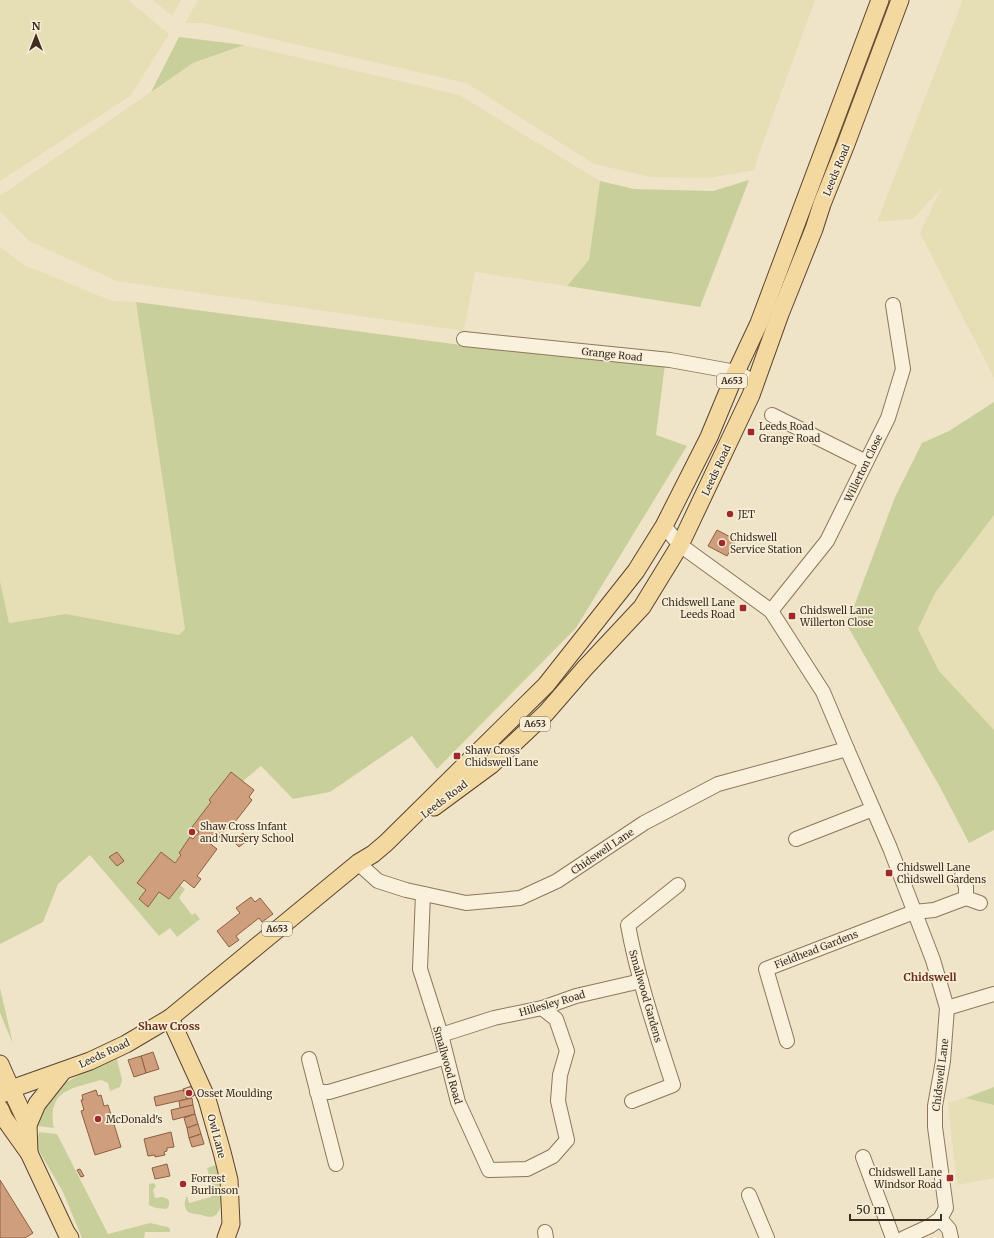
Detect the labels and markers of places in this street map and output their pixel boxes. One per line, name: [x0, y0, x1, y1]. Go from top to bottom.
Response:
place label: Leeds Road Grange Road: [759, 420, 820, 445]
marker: Leeds Road Grange Road: [746, 427, 756, 437]
place label: JET: [737, 508, 755, 521]
marker: JET: [725, 509, 735, 519]
place label: Chidswell Service Station: [730, 531, 803, 556]
marker: Chidswell Service Station: [717, 538, 727, 548]
place label: Chidswell Lane Leeds Road: [662, 596, 735, 621]
marker: Chidswell Lane Leeds Road: [738, 603, 748, 613]
place label: Chidswell Lane Willerton Close: [799, 604, 873, 629]
marker: Chidswell Lane Willerton Close: [787, 611, 797, 621]
place label: Shaw Cross Chidswell Lane: [465, 744, 538, 769]
marker: Shaw Cross Chidswell Lane: [452, 751, 462, 761]
place label: Shaw Cross Infant and Nursery School: [200, 820, 294, 845]
marker: Shaw Cross Infant and Nursery School: [187, 827, 197, 837]
place label: Chidswell Lane Chidswell Gardens: [897, 861, 986, 886]
marker: Chidswell Lane Chidswell Gardens: [884, 868, 894, 878]
place label: Osset Moulding: [197, 1087, 272, 1100]
marker: Osset Moulding: [184, 1088, 194, 1098]
place label: McDonald's: [106, 1113, 163, 1126]
marker: McDonald's: [93, 1114, 103, 1124]
place label: Chidswell Lane Windsor Road: [869, 1166, 942, 1191]
place label: Forrest Burlinson: [191, 1172, 239, 1197]
marker: Chidswell Lane Windsor Road: [945, 1173, 955, 1183]
marker: Forrest Burlinson: [178, 1179, 188, 1189]

